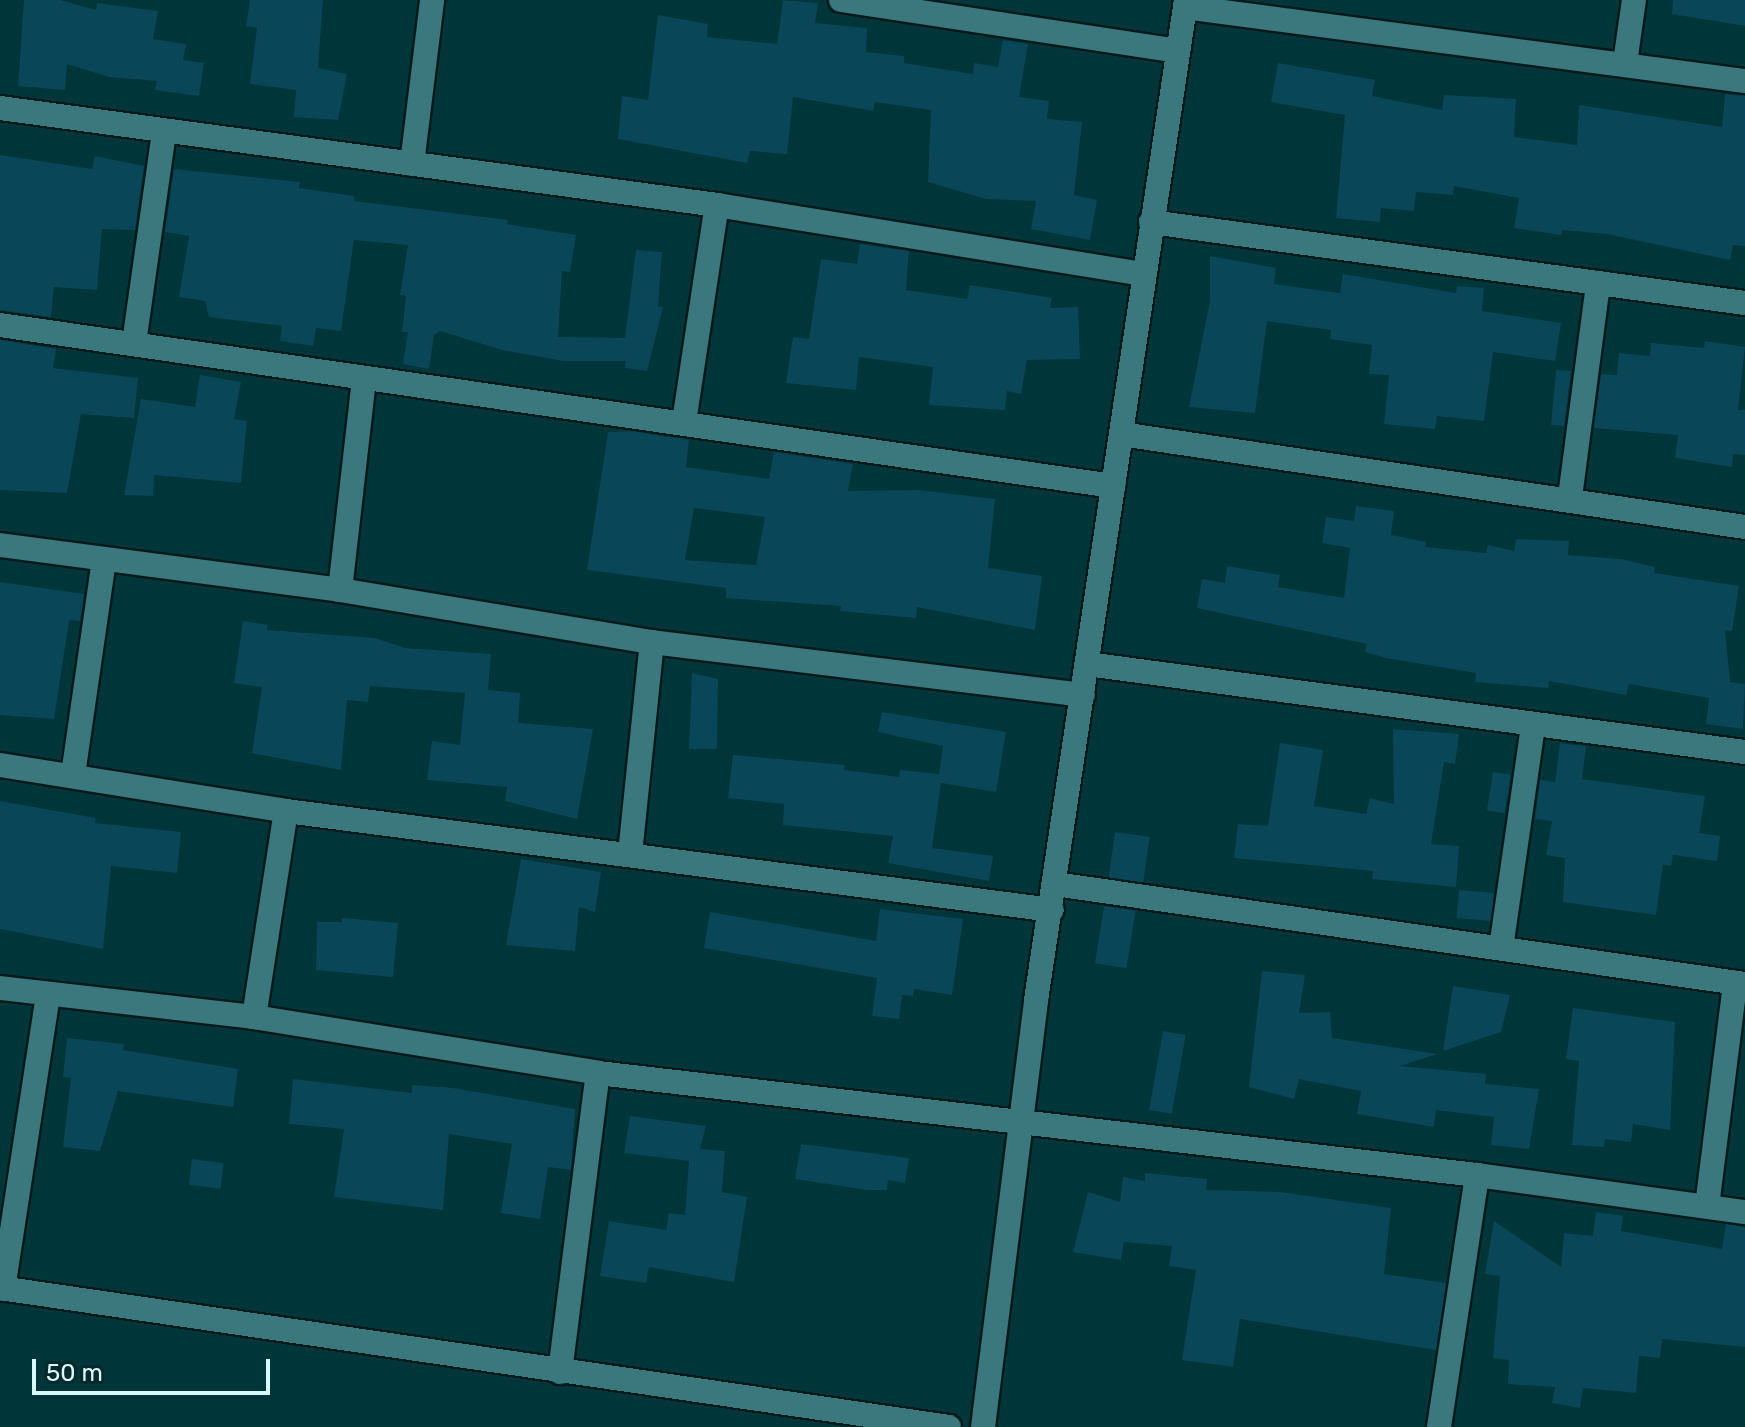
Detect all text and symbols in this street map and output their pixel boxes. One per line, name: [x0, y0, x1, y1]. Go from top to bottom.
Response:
scale bar: [36, 1343, 274, 1393]
text: 50 m: [46, 1359, 103, 1387]

